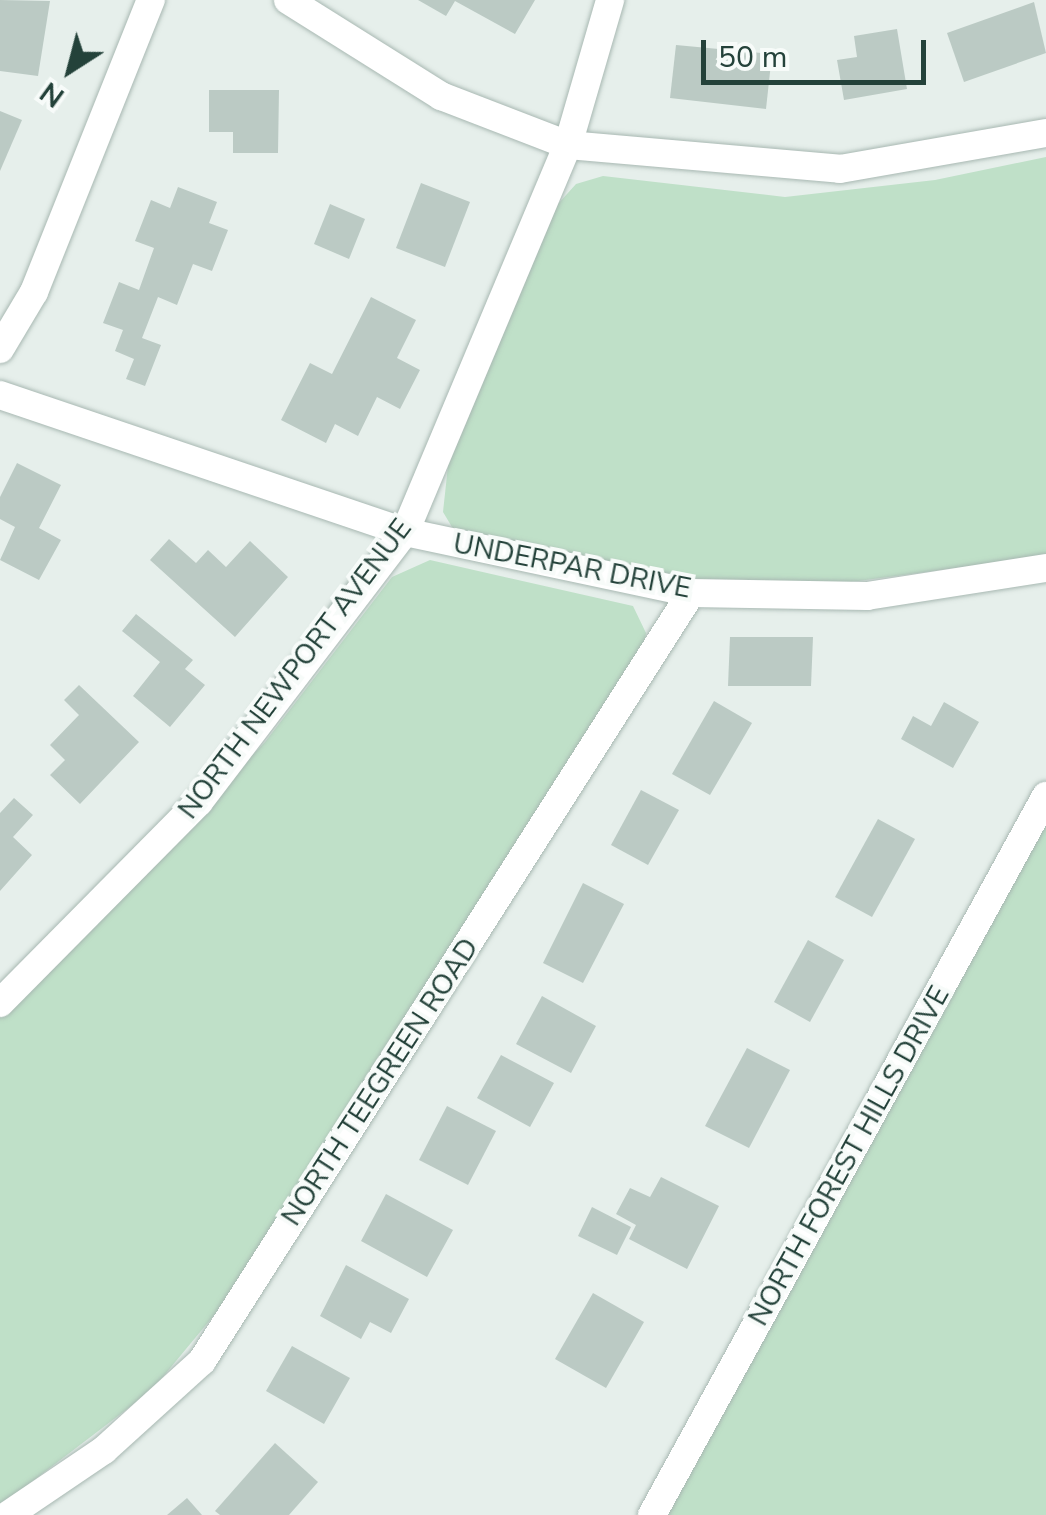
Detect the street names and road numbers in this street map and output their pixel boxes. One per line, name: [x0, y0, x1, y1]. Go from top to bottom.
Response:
street label: NORTH NEWPORT AVENUE: [171, 513, 419, 825]
street label: UNDERPAR DRIVE: [450, 526, 694, 606]
street label: NORTH TEEGREEN ROAD: [274, 932, 486, 1232]
street label: NORTH FOREST HILLS DRIVE: [742, 980, 956, 1332]

